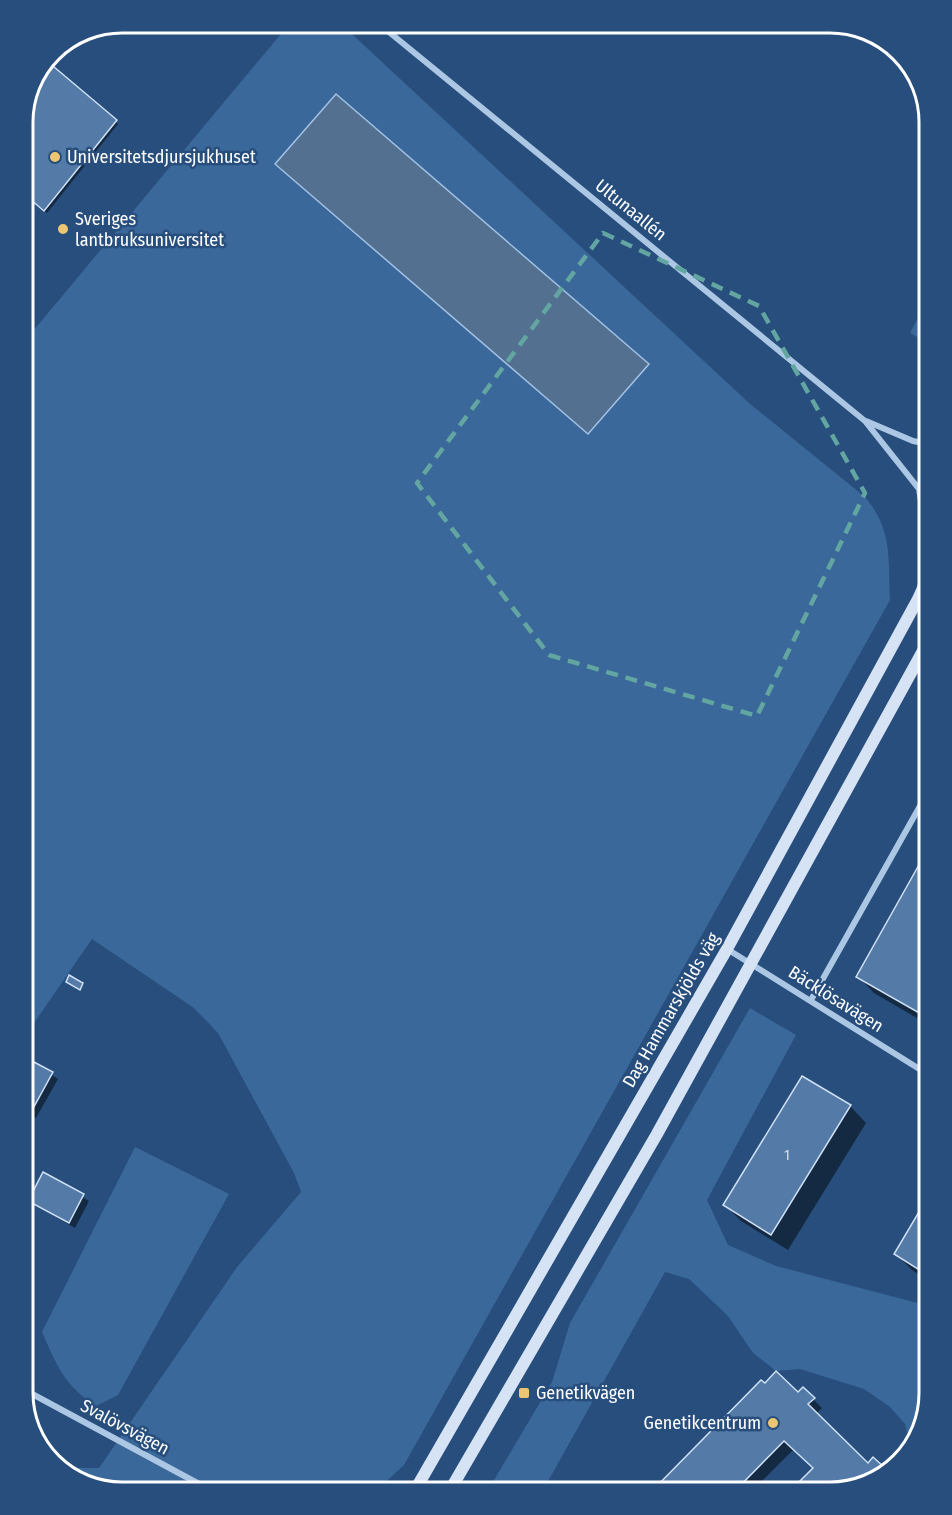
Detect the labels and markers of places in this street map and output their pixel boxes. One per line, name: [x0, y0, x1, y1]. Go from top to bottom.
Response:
place label: Universitetsdjursjukhuset: [67, 146, 256, 168]
marker: Universitetsdjursjukhuset: [48, 150, 62, 164]
place label: Sveriges lantbruksuniversitet: [75, 208, 224, 251]
marker: Sveriges lantbruksuniversitet: [56, 222, 70, 236]
place label: Genetikvägen: [536, 1382, 635, 1404]
marker: Genetikvägen: [517, 1386, 531, 1400]
place label: Genetikcentrum: [644, 1412, 761, 1434]
marker: Genetikcentrum: [766, 1416, 780, 1430]

